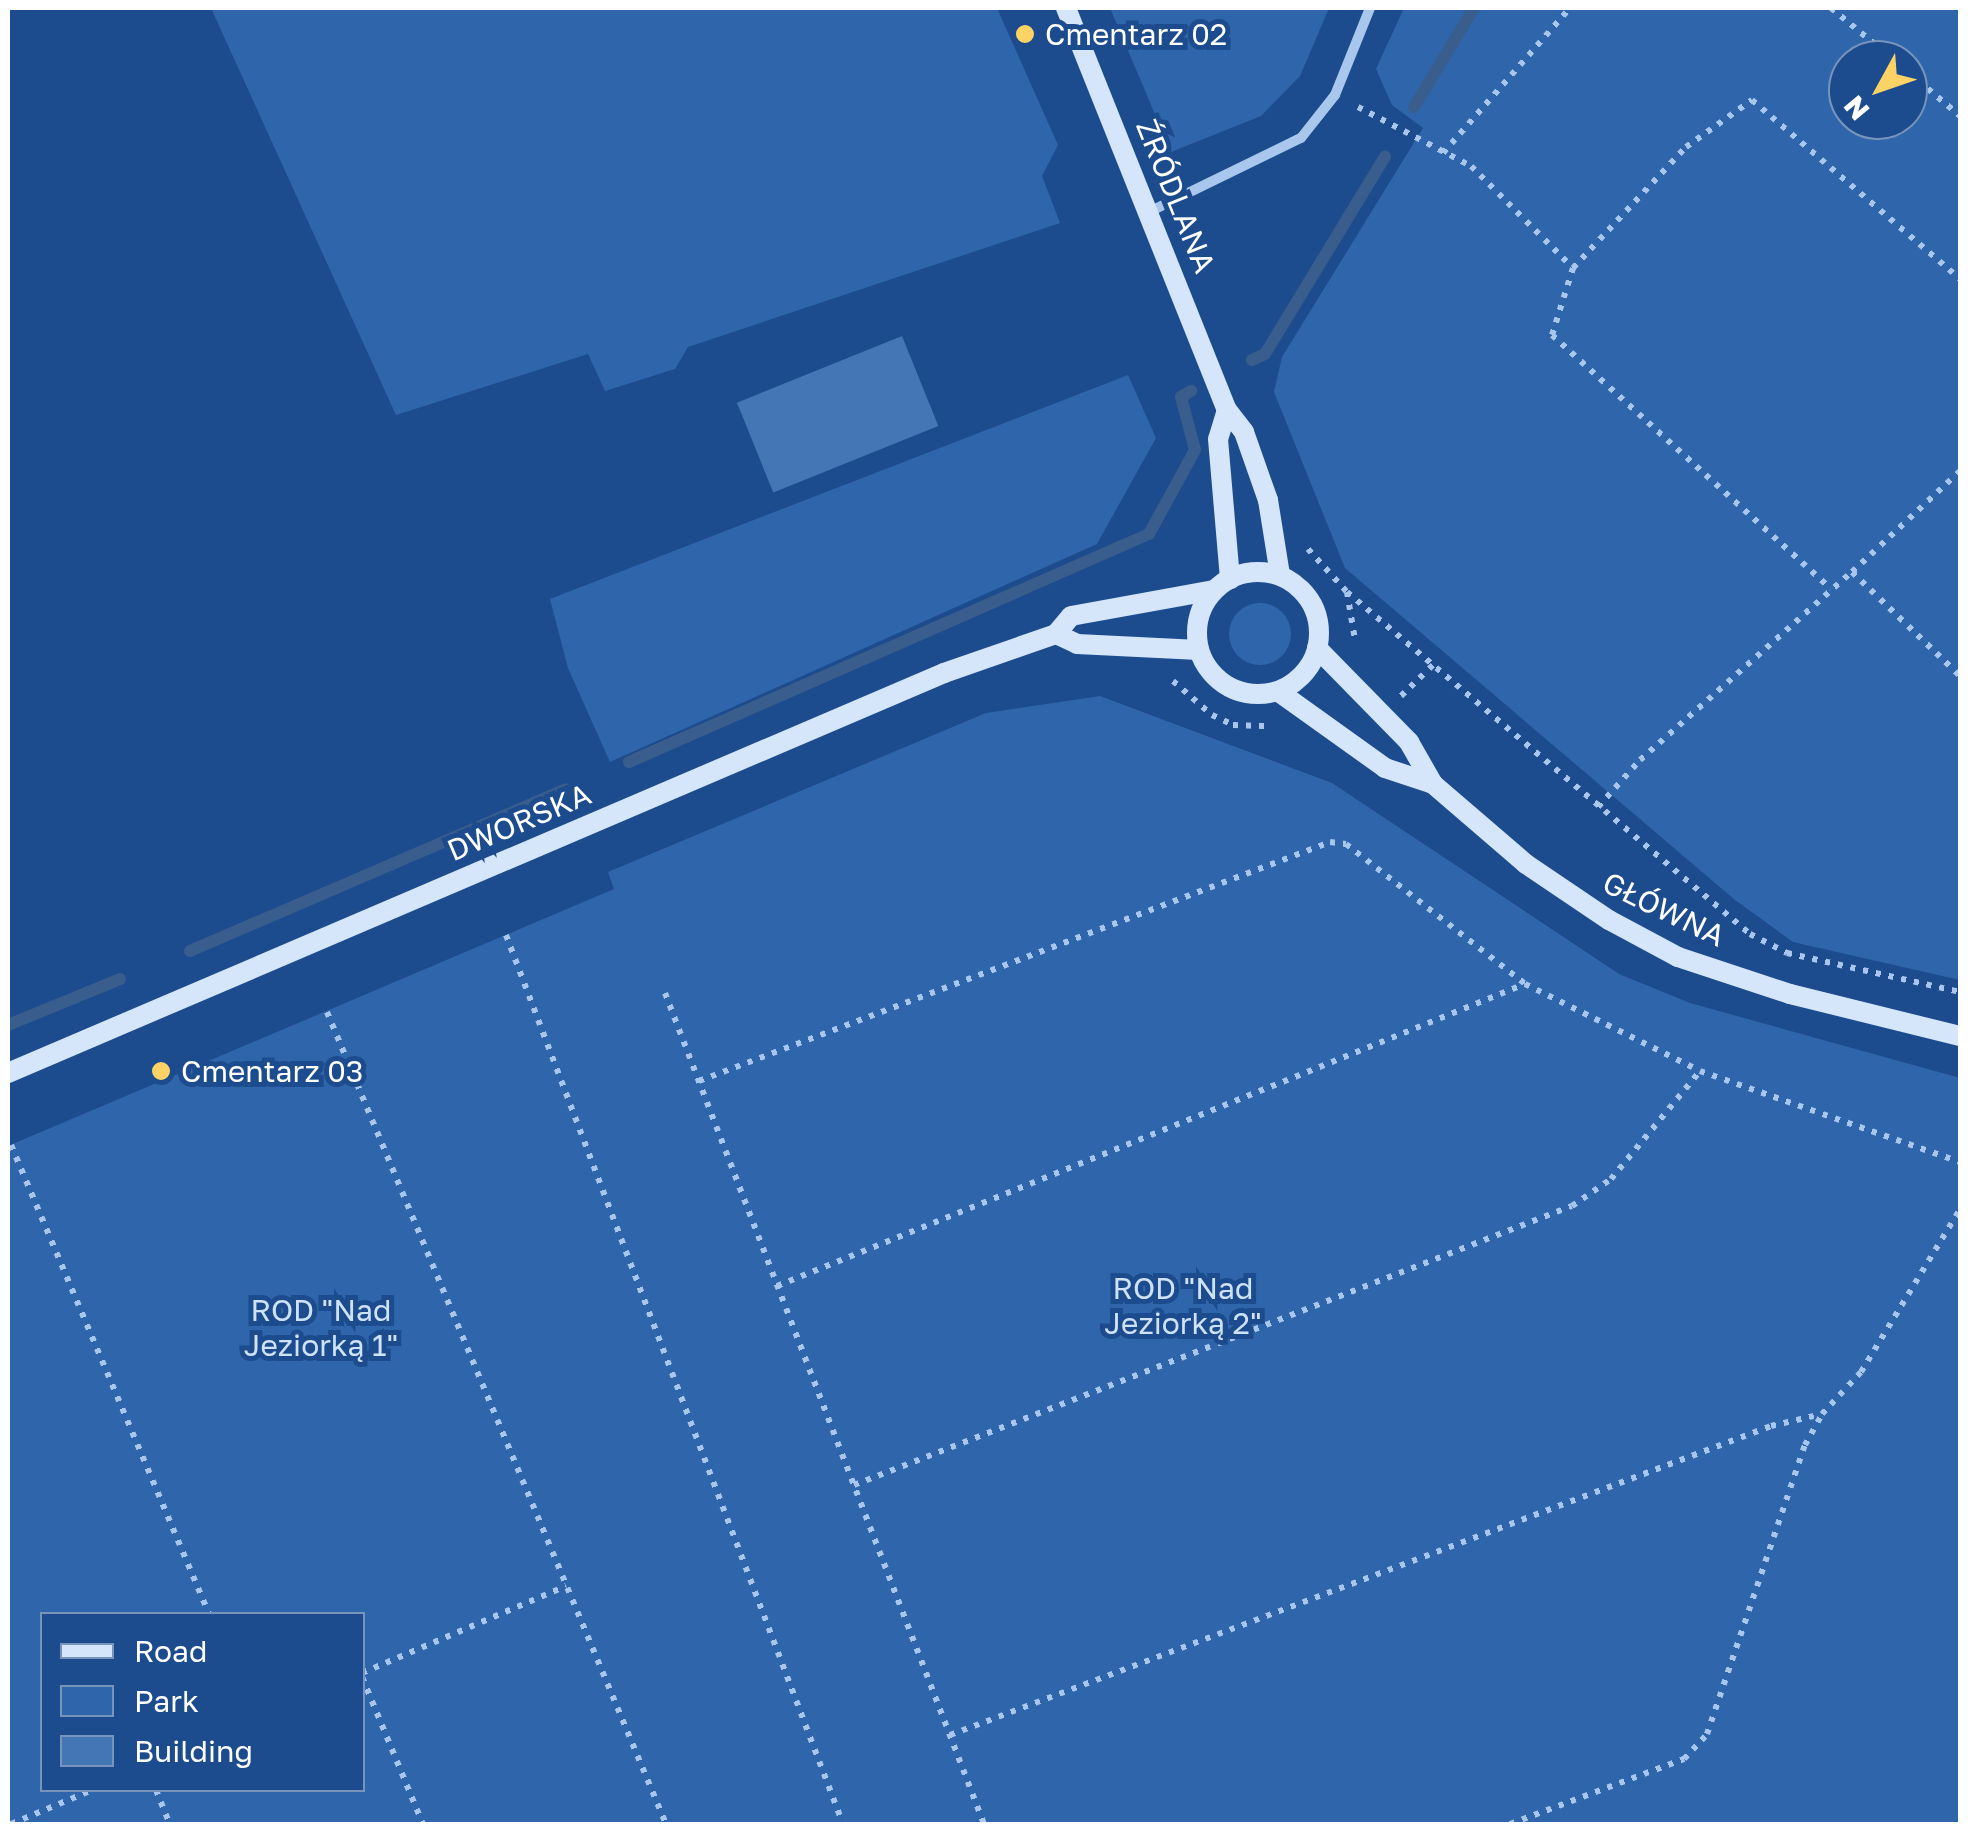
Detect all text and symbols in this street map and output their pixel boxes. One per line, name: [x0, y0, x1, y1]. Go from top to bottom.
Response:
place label: Cmentarz 02: [1045, 16, 1227, 52]
marker: Cmentarz 02: [1014, 23, 1036, 45]
north arrow: [1828, 40, 1928, 140]
text: N: [1837, 90, 1876, 127]
street label: ŹRÓDLANA: [1129, 114, 1223, 278]
street label: DWORSKA: [442, 776, 596, 868]
street label: GŁÓWNA: [1597, 864, 1731, 954]
place label: Cmentarz 03: [181, 1053, 363, 1089]
marker: Cmentarz 03: [150, 1060, 172, 1082]
park label: ROD "Nad Jeziorką 2": [1104, 1270, 1262, 1340]
park label: ROD "Nad Jeziorką 1": [244, 1292, 398, 1362]
legend: [40, 1612, 365, 1792]
text: Road: [134, 1633, 208, 1669]
text: Park: [134, 1683, 199, 1719]
text: Building: [134, 1733, 253, 1769]

